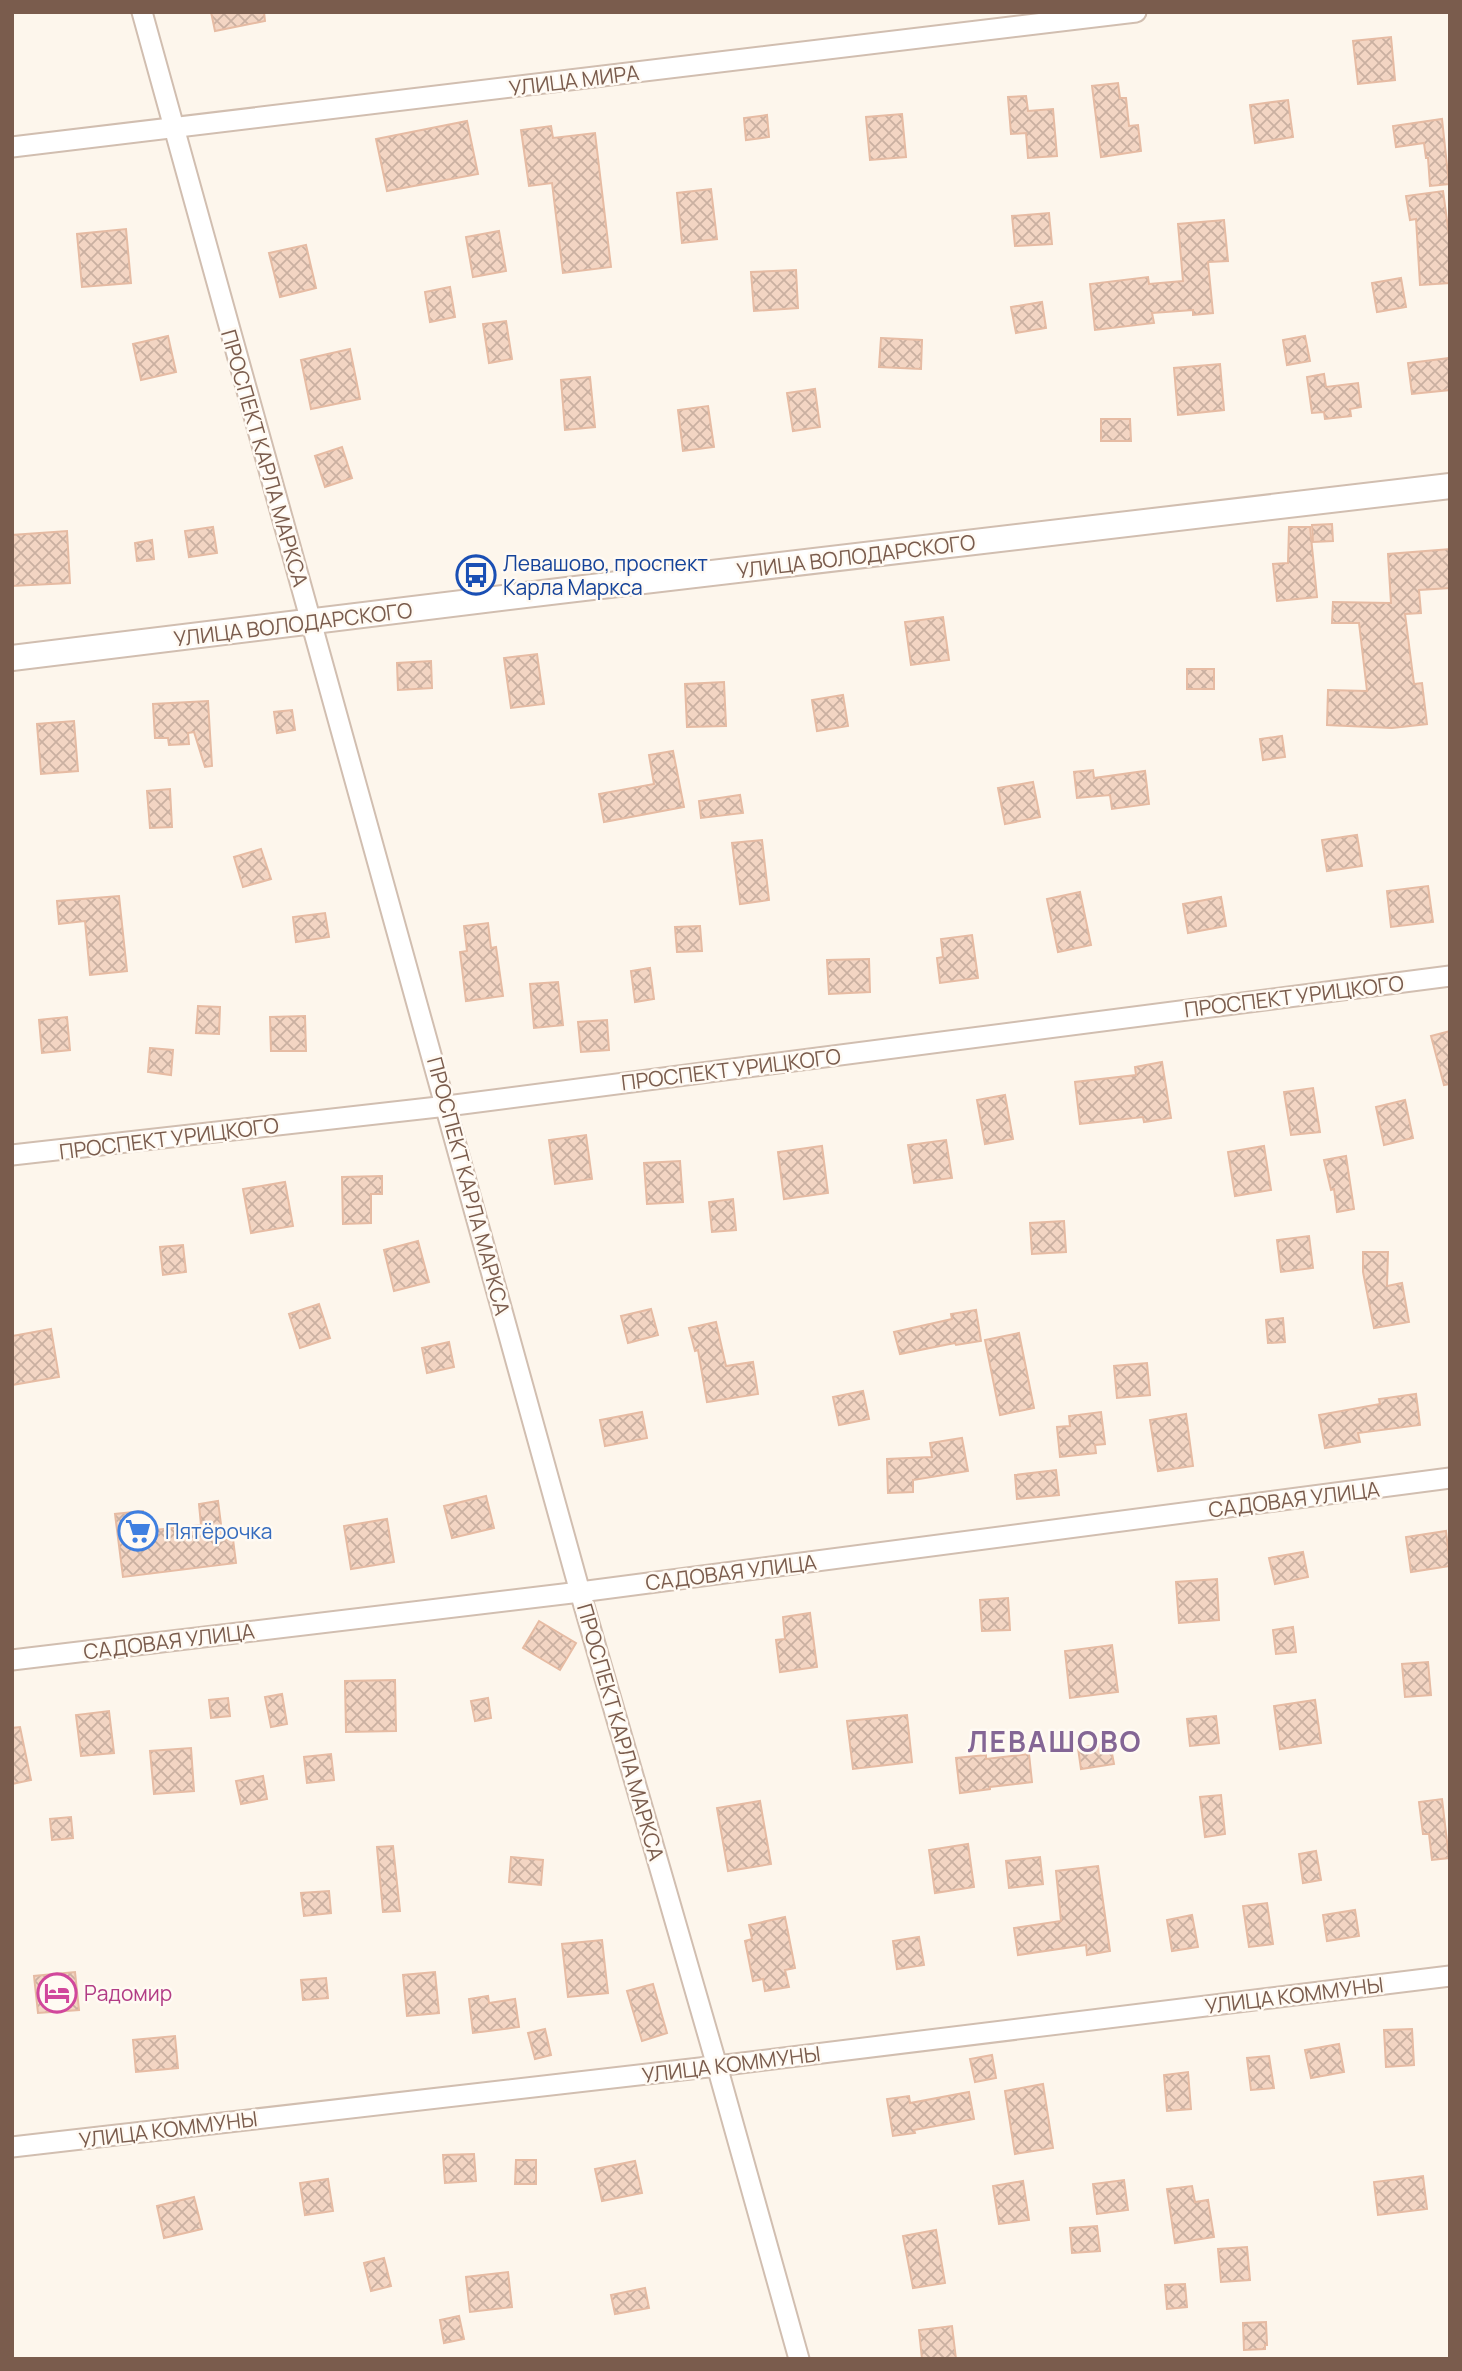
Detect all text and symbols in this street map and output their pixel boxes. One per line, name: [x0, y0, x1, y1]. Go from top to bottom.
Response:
street label: УЛИЦА МИРА: [507, 58, 641, 102]
street label: ПРОСПЕКТ КАРЛА МАРКСА: [215, 326, 315, 590]
street label: УЛИЦА ВОЛОДАРСКОГО: [735, 527, 977, 585]
place label: Левашово, проспект Карла Маркса: [503, 549, 708, 601]
bus stop icon: Левашово, проспект Карла Маркса: [455, 554, 497, 596]
street label: УЛИЦА ВОЛОДАРСКОГО: [172, 595, 414, 653]
street label: ПРОСПЕКТ УРИЦКОГО: [1183, 969, 1405, 1023]
street label: ПРОСПЕКТ УРИЦКОГО: [620, 1042, 842, 1096]
street label: ПРОСПЕКТ КАРЛА МАРКСА: [421, 1054, 517, 1318]
street label: ПРОСПЕКТ УРИЦКОГО: [58, 1111, 280, 1165]
street label: САДОВАЯ УЛИЦА: [1207, 1475, 1381, 1523]
supermarket icon: Пятёрочка: [117, 1510, 159, 1552]
place label: Пятёрочка: [165, 1517, 272, 1545]
street label: САДОВАЯ УЛИЦА: [644, 1548, 818, 1596]
street label: ПРОСПЕКТ КАРЛА МАРКСА: [571, 1600, 671, 1864]
street label: САДОВАЯ УЛИЦА: [82, 1617, 256, 1665]
district label: ЛЕВАШОВО: [967, 1722, 1143, 1760]
street label: УЛИЦА КОММУНЫ: [1203, 1970, 1385, 2020]
hotel icon: Радомир: [36, 1972, 78, 2014]
place label: Радомир: [84, 1979, 172, 2007]
street label: УЛИЦА КОММУНЫ: [640, 2039, 822, 2089]
street label: УЛИЦА КОММУНЫ: [77, 2104, 259, 2154]

